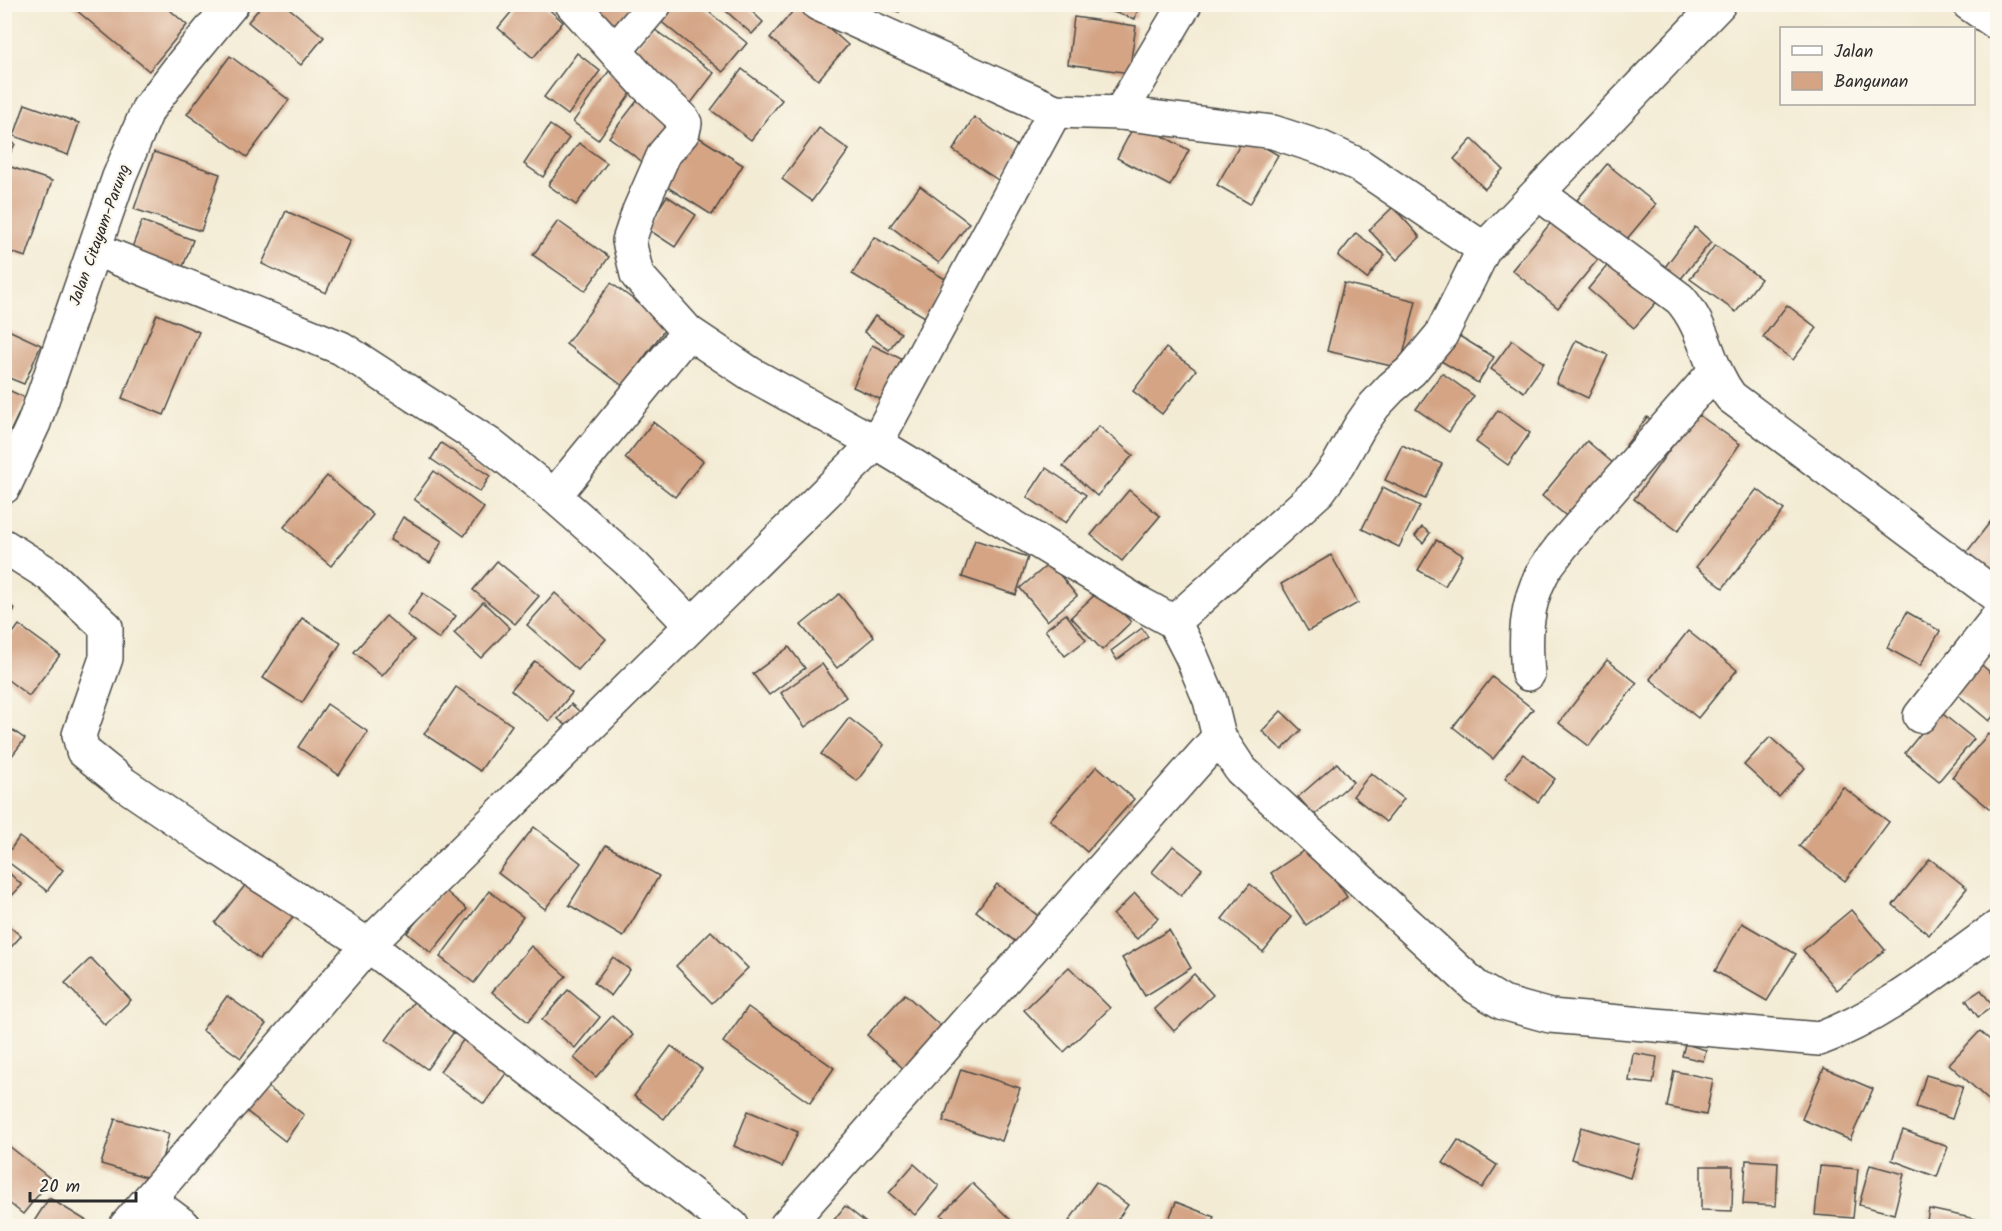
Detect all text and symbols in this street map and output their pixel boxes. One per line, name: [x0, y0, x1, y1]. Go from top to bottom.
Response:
legend: [1780, 27, 1975, 105]
text: Jalan: [1834, 38, 1873, 67]
text: Bangunan: [1834, 68, 1908, 97]
street label: Jalan Citayam-Parung: [63, 161, 137, 309]
scale bar: [30, 1165, 136, 1203]
text: 20 m: [39, 1173, 80, 1202]

